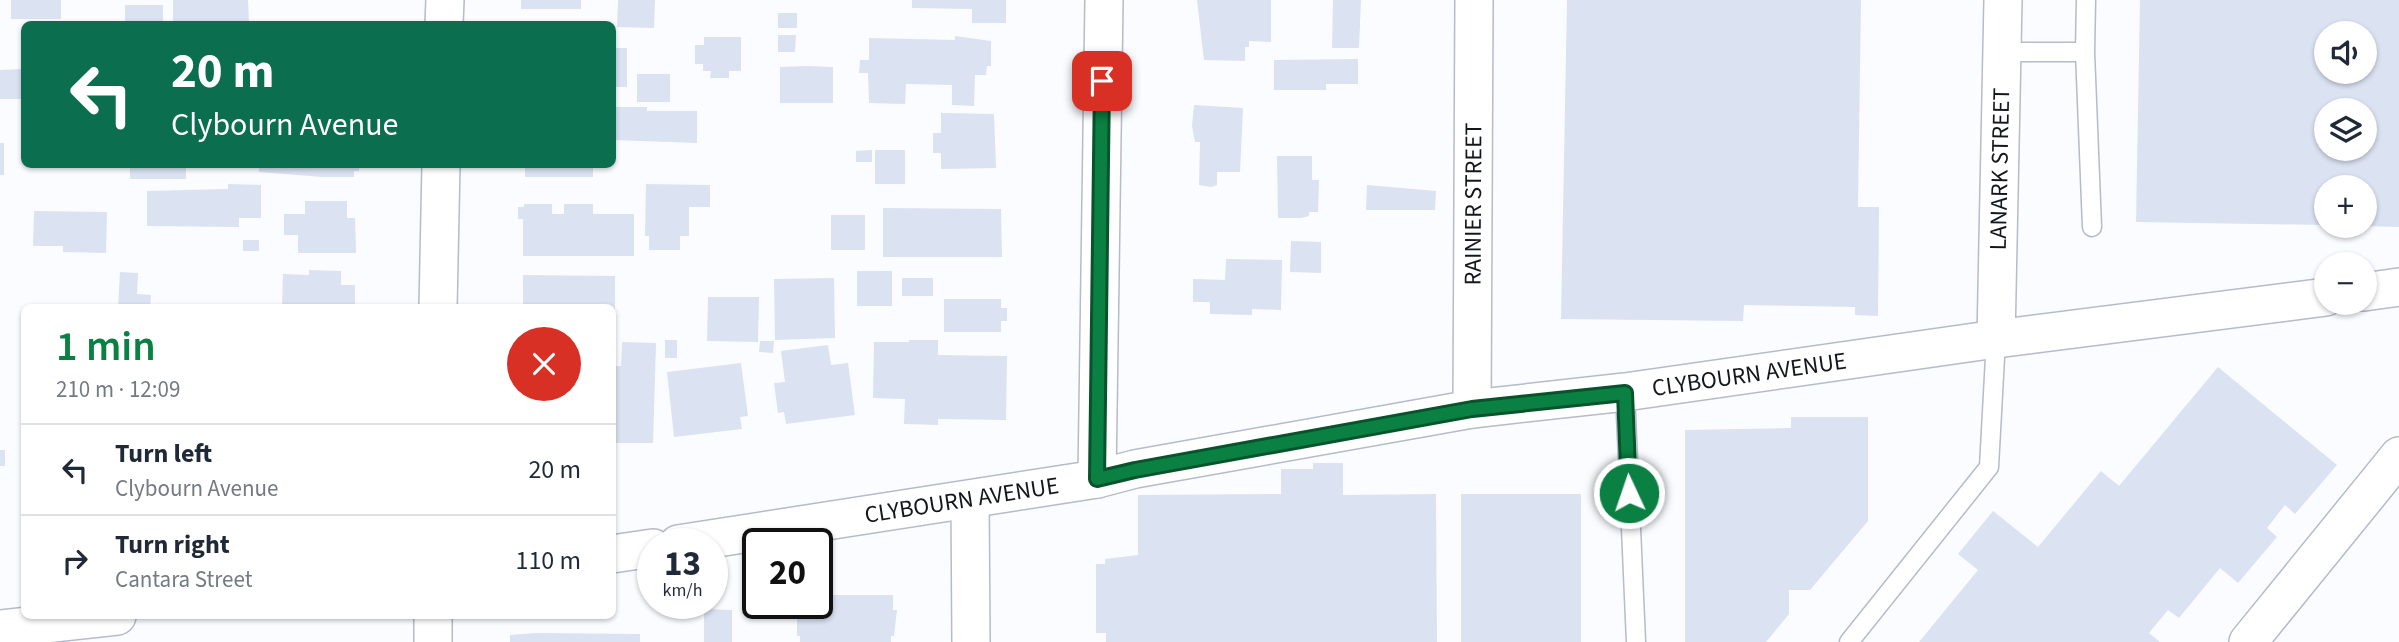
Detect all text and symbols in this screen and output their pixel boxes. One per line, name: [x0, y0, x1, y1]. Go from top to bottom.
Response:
map controls: [2314, 21, 2377, 315]
button: sound: [2314, 21, 2377, 84]
text: 20 m: [171, 37, 275, 107]
icon: left: [56, 49, 147, 140]
pin: [1072, 51, 1132, 111]
icon: arrive: [1083, 62, 1121, 100]
street label: LANARK STREET: [1980, 87, 2019, 251]
button: layers: [2314, 98, 2377, 161]
text: Clybourn Avenue: [171, 102, 398, 148]
street label: RAINIER STREET: [1455, 122, 1491, 286]
button: +: [2314, 175, 2377, 238]
button: −: [2314, 252, 2377, 315]
text: 1 min: [56, 317, 156, 377]
button: close: [507, 327, 581, 401]
street label: CLYBOURN AVENUE: [1650, 343, 1849, 405]
text: 210 m · 12:09: [56, 373, 180, 406]
text: Turn left: [115, 435, 212, 472]
icon: left: [56, 451, 94, 489]
text: 20 m: [528, 451, 581, 488]
position arrow: [1592, 456, 1666, 530]
street label: CLYBOURN AVENUE: [862, 468, 1061, 532]
text: Clybourn Avenue: [115, 472, 278, 505]
text: Turn right: [115, 526, 230, 563]
speed limit sign: 20: [742, 528, 833, 619]
text: 13: [664, 539, 701, 589]
icon: right: [56, 542, 94, 580]
text: 110 m: [515, 542, 581, 579]
text: Cantara Street: [115, 563, 252, 596]
text: km/h: [663, 578, 702, 603]

